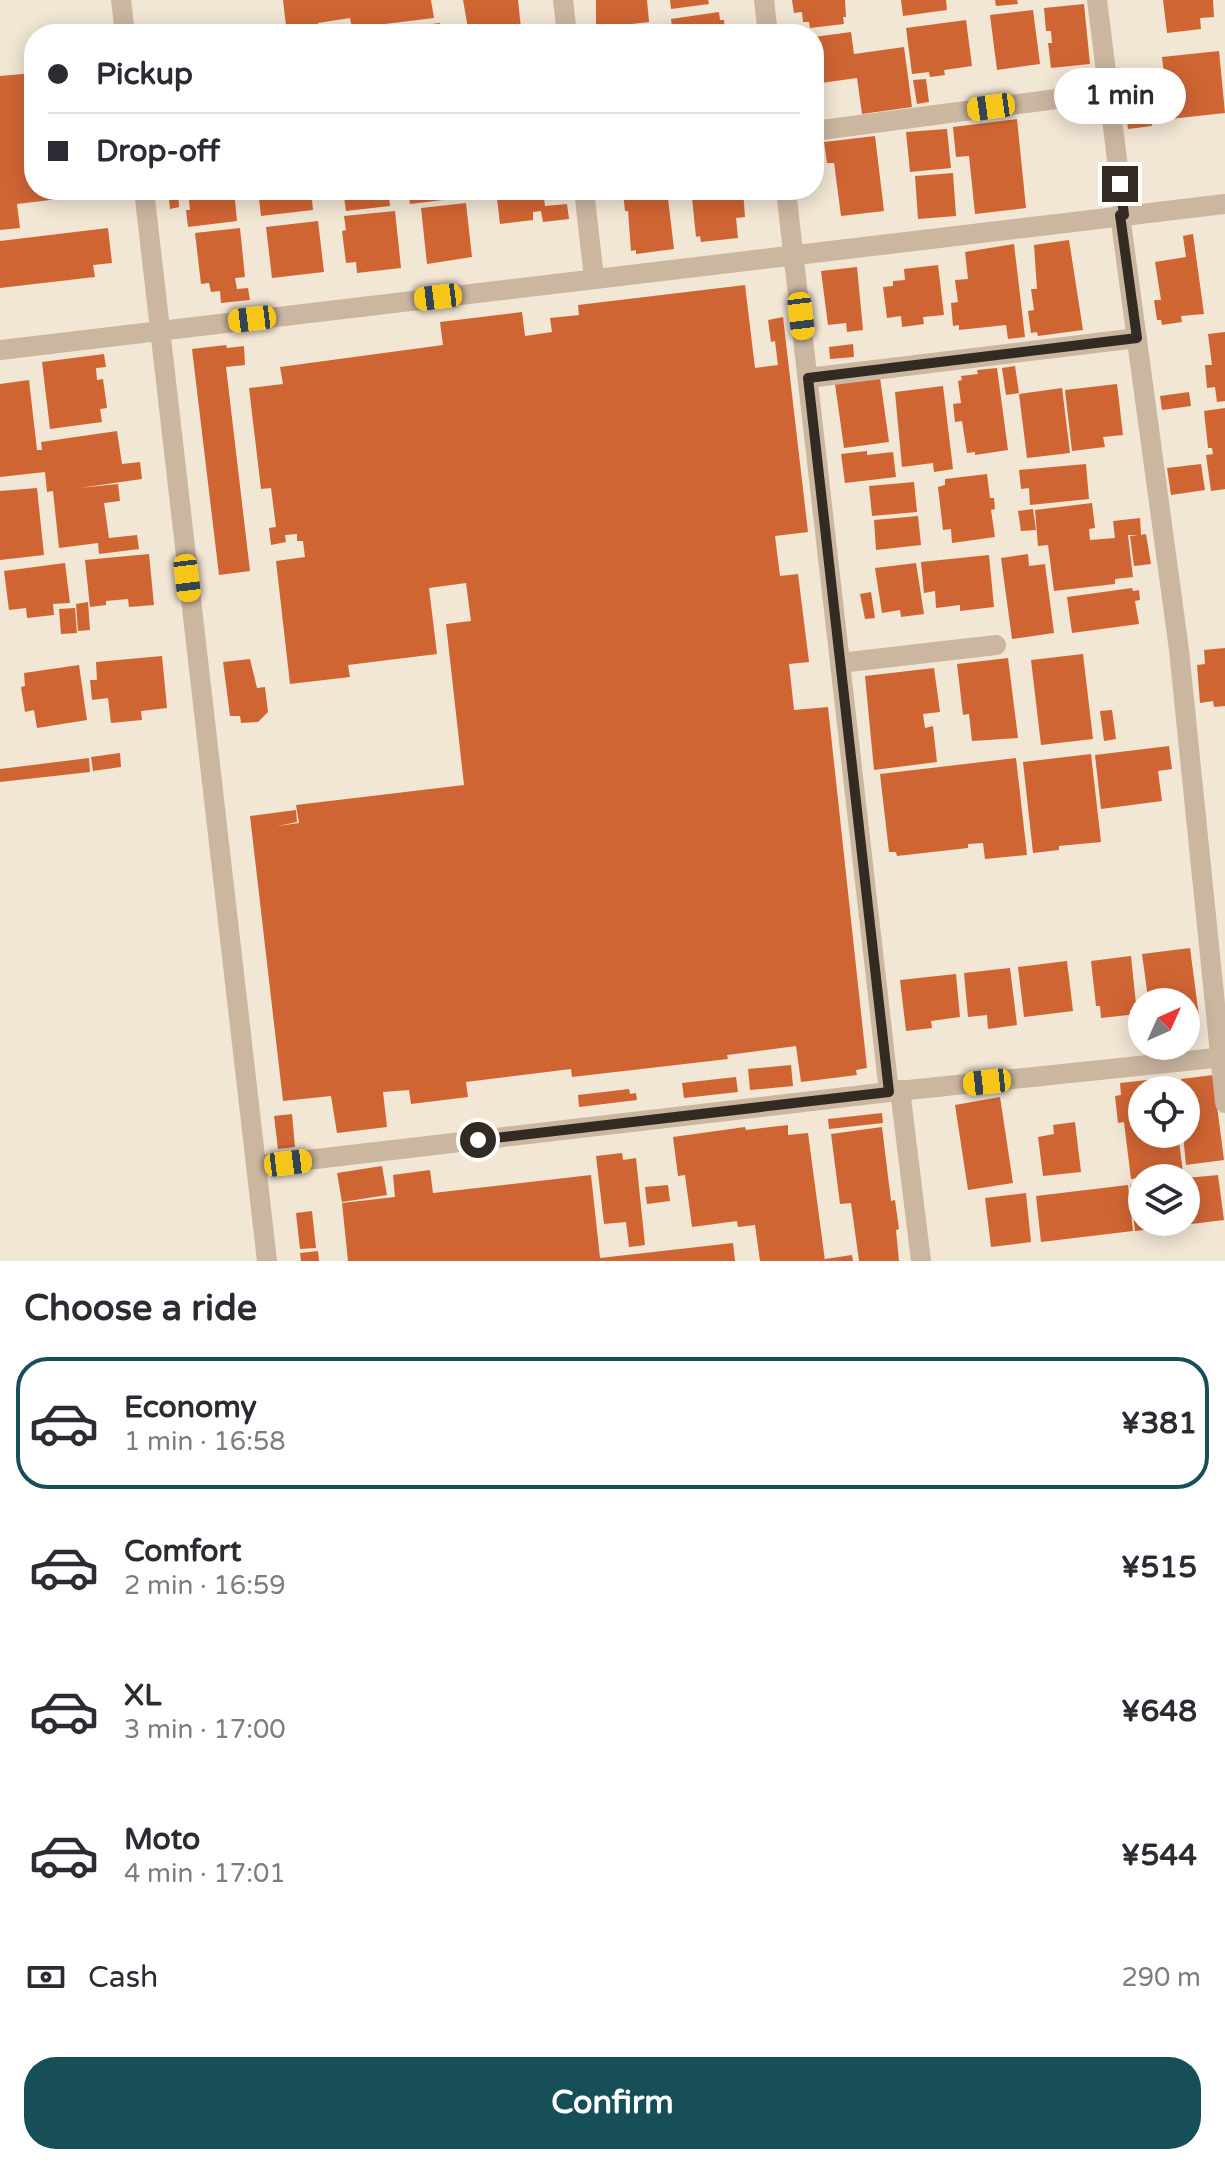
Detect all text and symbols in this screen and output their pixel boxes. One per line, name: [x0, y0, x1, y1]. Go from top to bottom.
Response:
text: Pickup: [96, 56, 193, 93]
callout: 1 min: [1054, 68, 1186, 124]
text: 1 min: [1085, 80, 1155, 111]
car: [966, 92, 1016, 122]
text: Drop-off: [96, 133, 220, 170]
route end: [1102, 166, 1138, 202]
car: [413, 282, 463, 312]
car: [786, 291, 816, 341]
car: [227, 304, 277, 334]
car: [172, 553, 202, 603]
north arrow: [1128, 988, 1200, 1060]
map controls: [1128, 988, 1200, 1236]
car: [962, 1068, 1012, 1096]
button: locate: [1128, 1076, 1200, 1148]
route start: [460, 1122, 496, 1158]
car: [263, 1148, 313, 1178]
button: layers: [1128, 1164, 1200, 1236]
text: Choose a ride: [24, 1287, 257, 1330]
icon: car: [28, 1387, 100, 1459]
text: Economy: [124, 1389, 257, 1426]
text: ¥381: [1121, 1405, 1197, 1442]
text: 1 min · 16:58: [124, 1426, 286, 1457]
icon: car: [28, 1531, 100, 1603]
text: Comfort: [124, 1533, 242, 1570]
text: ¥515: [1121, 1549, 1197, 1586]
text: 2 min · 16:59: [124, 1570, 286, 1601]
icon: car: [28, 1675, 100, 1747]
text: XL: [124, 1677, 161, 1714]
text: ¥648: [1121, 1693, 1197, 1730]
text: 3 min · 17:00: [124, 1714, 286, 1745]
icon: car: [28, 1819, 100, 1891]
text: Moto: [124, 1821, 200, 1858]
text: ¥544: [1121, 1837, 1197, 1874]
text: 4 min · 17:01: [124, 1858, 286, 1889]
icon: cash: [24, 1955, 68, 1999]
text: Cash: [88, 1959, 158, 1996]
text: 290 m: [1121, 1962, 1201, 1993]
button: Confirm: [24, 2057, 1201, 2149]

